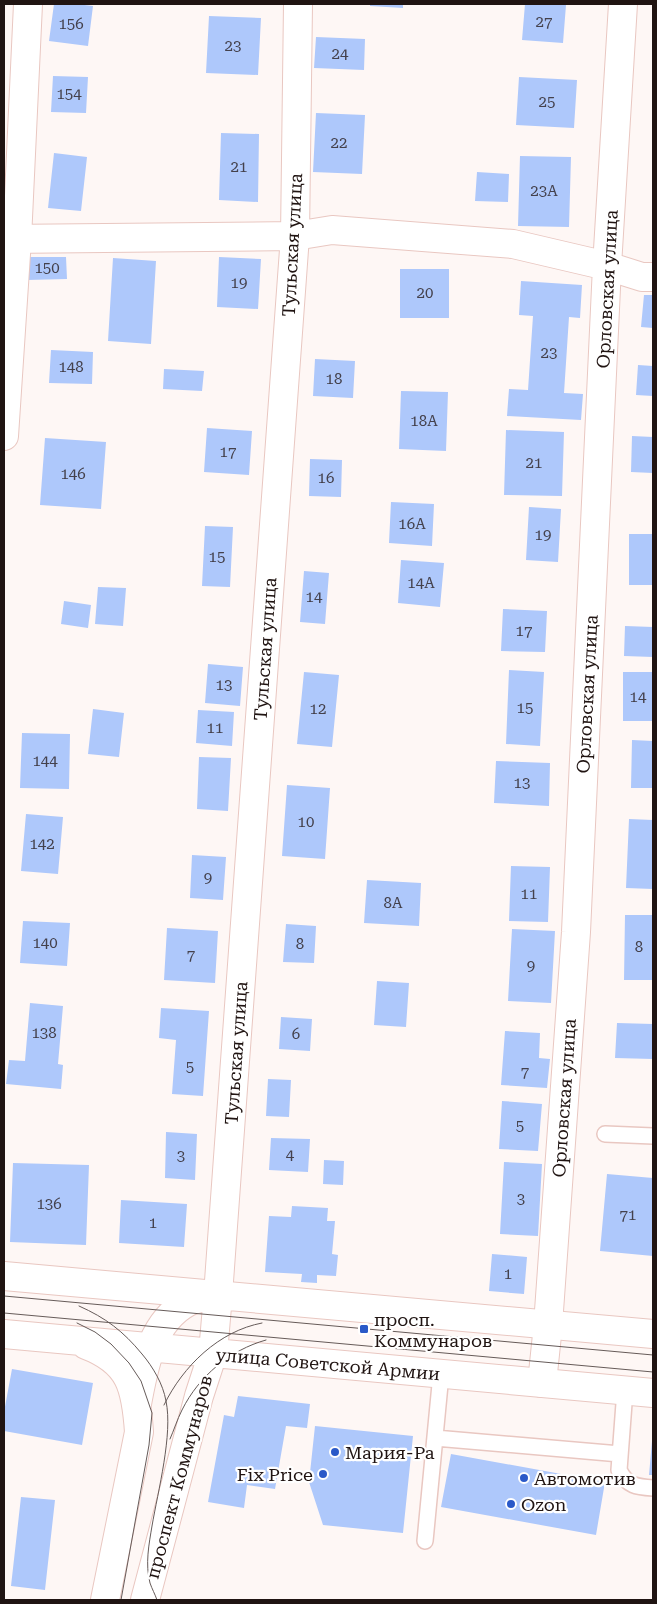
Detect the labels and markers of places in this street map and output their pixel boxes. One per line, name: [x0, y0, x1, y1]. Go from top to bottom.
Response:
place label: просп. Коммунаров: [374, 1309, 492, 1351]
marker: просп. Коммунаров: [358, 1323, 370, 1335]
place label: Мария-Ра: [345, 1442, 435, 1463]
marker: Мария-Ра: [329, 1446, 341, 1458]
place label: Fix Price: [237, 1464, 313, 1485]
marker: Fix Price: [317, 1468, 329, 1480]
place label: Автомотив: [534, 1468, 636, 1489]
marker: Автомотив: [518, 1472, 530, 1484]
place label: Ozon: [521, 1494, 567, 1515]
marker: Ozon: [505, 1498, 517, 1510]

